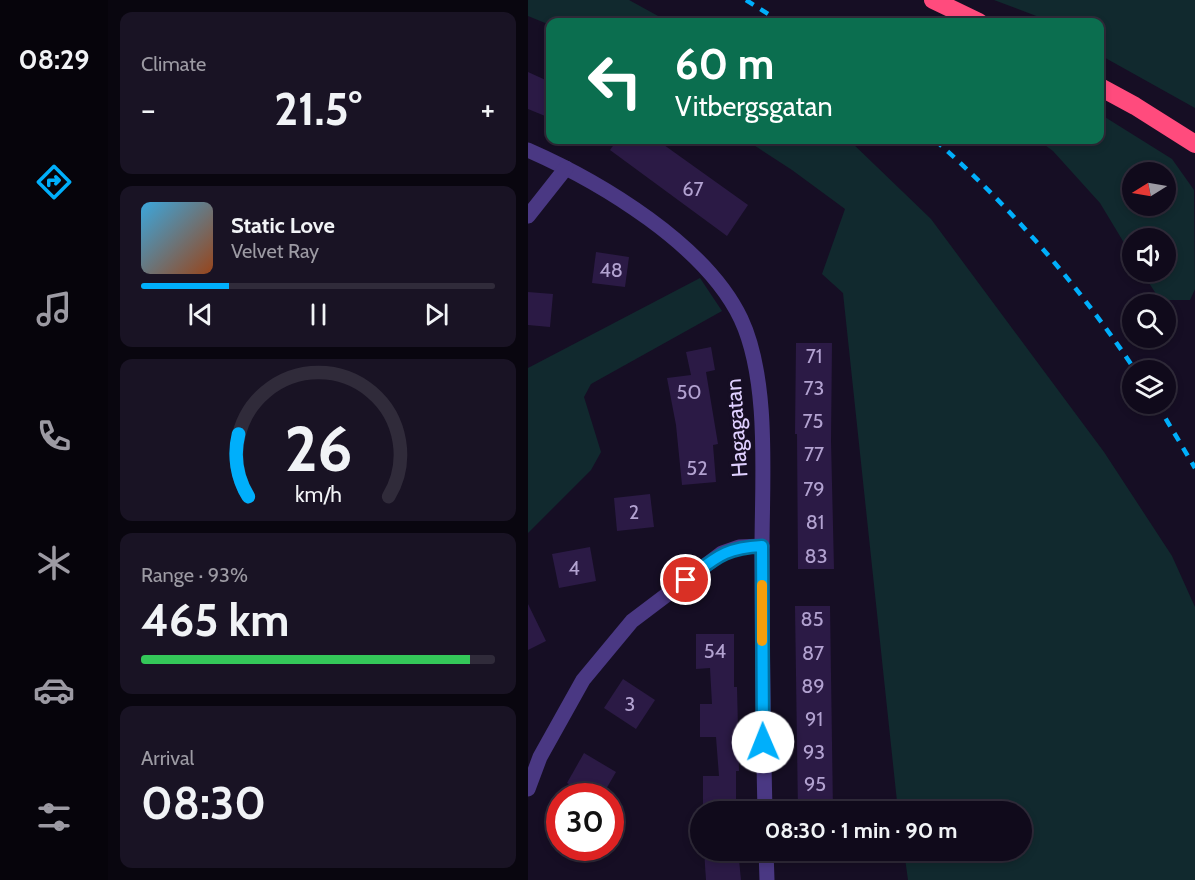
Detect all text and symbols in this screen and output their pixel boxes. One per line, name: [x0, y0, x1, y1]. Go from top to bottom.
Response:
text: 60 m: [675, 38, 774, 90]
icon: left: [576, 42, 654, 120]
text: 08:29: [19, 43, 89, 76]
text: Climate: [141, 52, 206, 76]
text: 21.5°: [274, 82, 362, 136]
text: −: [141, 89, 156, 129]
text: +: [480, 89, 495, 129]
text: Vitbergsgatan: [675, 90, 833, 123]
icon: directions: [33, 161, 75, 203]
north arrow: [1122, 162, 1176, 216]
map controls: [1122, 162, 1176, 414]
house number: 67: [682, 177, 704, 201]
text: Static Love: [231, 212, 335, 239]
button: sound: [1122, 228, 1176, 282]
text: Velvet Ray: [231, 239, 319, 263]
house number: 48: [599, 258, 623, 282]
icon: music: [33, 288, 75, 330]
button: search: [1122, 294, 1176, 348]
icon: previous: [184, 298, 217, 331]
icon: pause: [302, 298, 335, 331]
icon: next: [420, 298, 453, 331]
house number: 71: [806, 344, 822, 368]
button: layers: [1122, 360, 1176, 414]
house number: 73: [804, 376, 824, 400]
street label: Hagagatan: [720, 378, 753, 478]
house number: 50: [677, 380, 701, 404]
house number: 75: [803, 409, 823, 433]
text: 26: [284, 411, 352, 487]
icon: phone: [33, 415, 75, 457]
house number: 77: [804, 442, 824, 466]
house number: 52: [686, 456, 708, 480]
house number: 79: [803, 477, 825, 501]
text: km/h: [295, 481, 341, 507]
house number: 2: [629, 500, 639, 524]
house number: 81: [806, 510, 824, 534]
icon: climate: [33, 542, 75, 584]
house number: 83: [805, 544, 827, 568]
pin: [660, 554, 711, 605]
house number: 4: [568, 556, 580, 580]
text: Range · 93%: [141, 563, 248, 587]
icon: arrive: [669, 563, 702, 596]
text: 465 km: [141, 593, 289, 647]
house number: 85: [801, 607, 823, 631]
house number: 54: [704, 639, 727, 663]
house number: 87: [802, 641, 824, 665]
icon: car: [33, 669, 75, 711]
house number: 89: [801, 674, 825, 698]
house number: 3: [625, 692, 635, 716]
house number: 91: [805, 707, 823, 731]
position arrow: [731, 710, 795, 774]
house number: 93: [803, 740, 825, 764]
text: Arrival: [141, 746, 194, 770]
house number: 95: [804, 772, 826, 796]
text: 08:30: [141, 776, 266, 830]
speed limit sign: 30: [546, 783, 624, 861]
icon: filters: [33, 796, 75, 838]
text: 08:30 · 1 min · 90 m: [765, 817, 957, 844]

